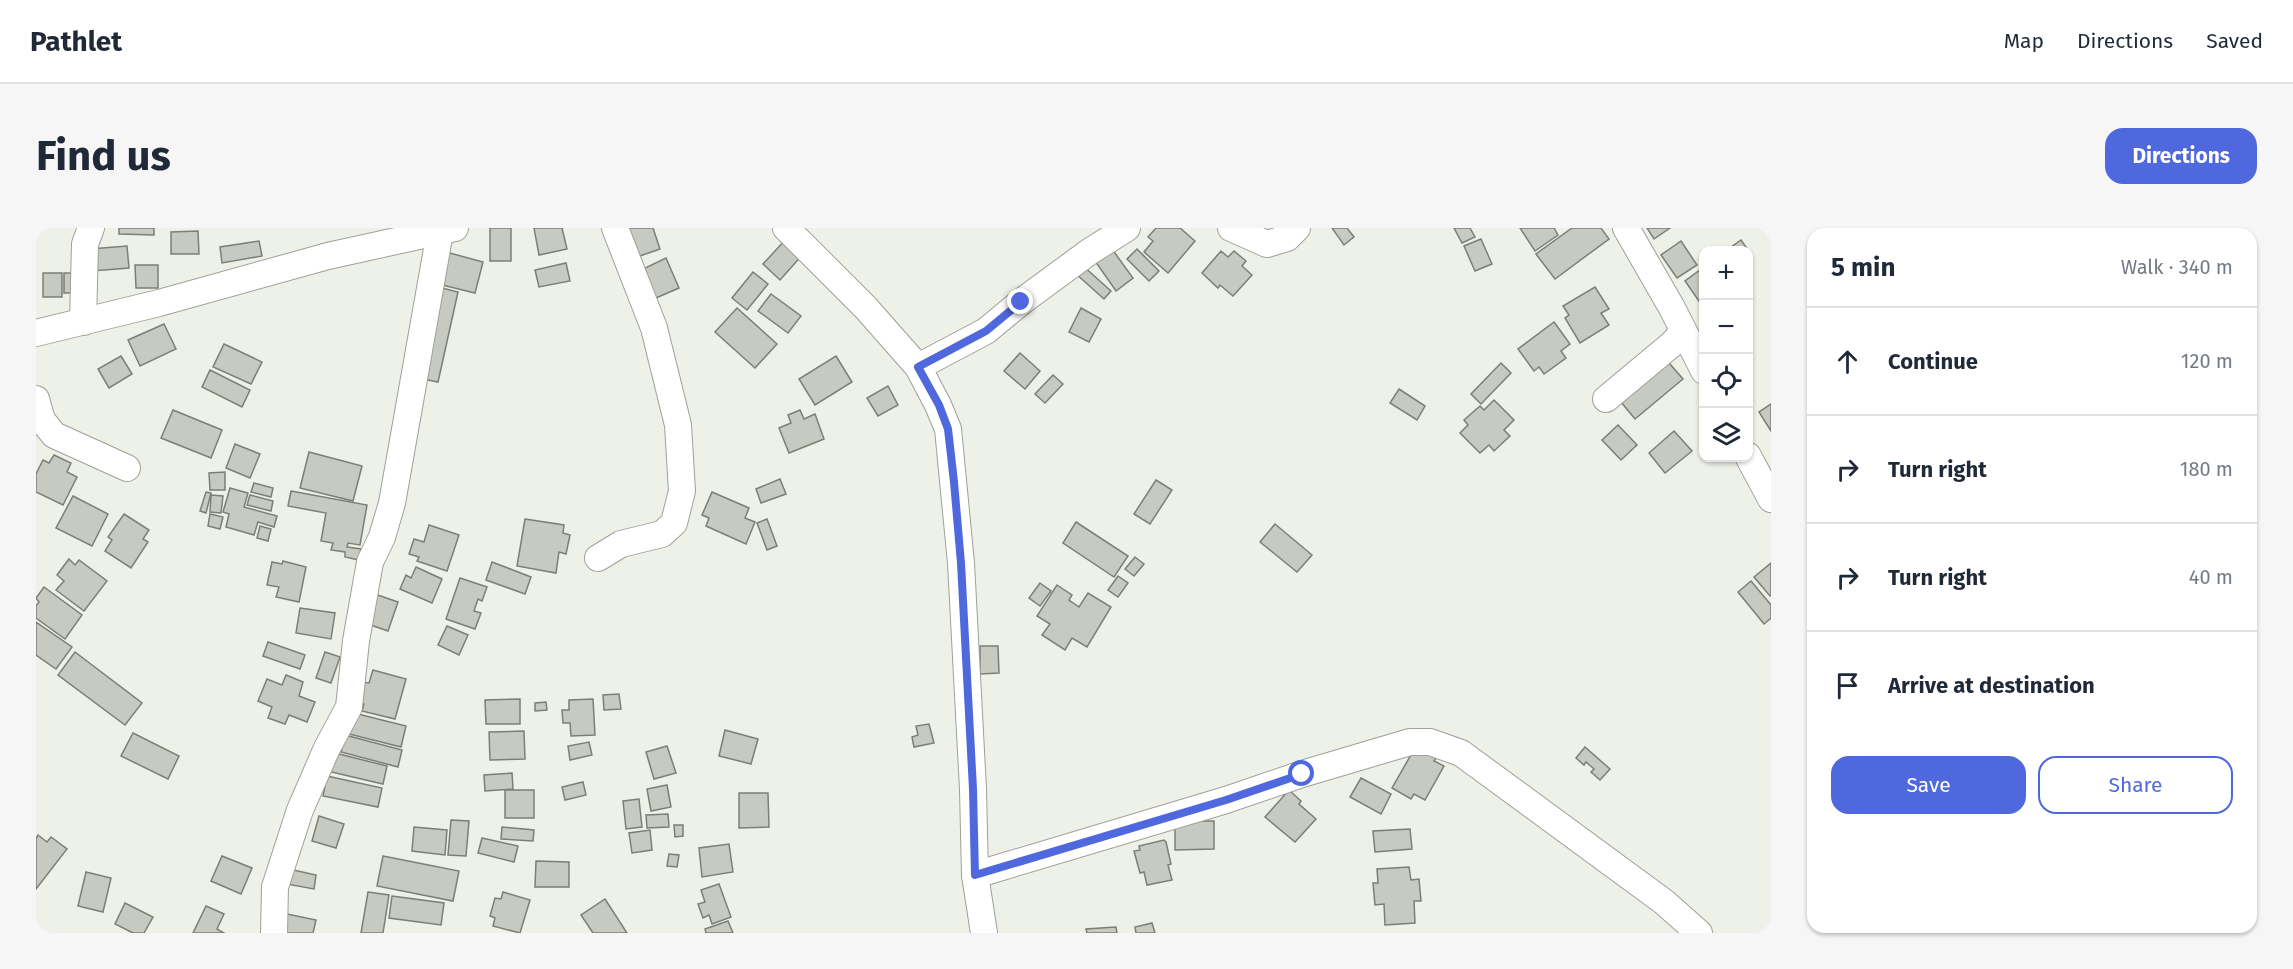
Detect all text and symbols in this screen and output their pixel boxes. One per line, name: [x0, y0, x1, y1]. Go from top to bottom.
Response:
text: Pathlet: [30, 25, 122, 58]
text: Map: [2004, 28, 2044, 54]
text: Directions: [2077, 28, 2173, 54]
text: Saved: [2206, 28, 2263, 54]
button: Directions: [2105, 128, 2257, 184]
text: Find us: [36, 131, 171, 181]
map controls: [1699, 246, 1753, 462]
button: +: [1699, 246, 1753, 300]
text: 5 min: [1831, 252, 1895, 283]
text: Walk · 340 m: [2121, 255, 2233, 279]
route end: [1007, 288, 1033, 314]
button: −: [1699, 300, 1753, 354]
icon: ahead: [1831, 345, 1864, 378]
text: Continue: [1888, 348, 1978, 375]
text: 120 m: [2181, 349, 2233, 373]
button: locate: [1699, 354, 1753, 408]
button: layers: [1699, 408, 1753, 462]
icon: right: [1831, 453, 1864, 486]
text: Turn right: [1888, 456, 1987, 483]
text: 180 m: [2180, 457, 2233, 481]
icon: right: [1831, 561, 1864, 594]
text: Turn right: [1888, 564, 1987, 591]
text: 40 m: [2189, 565, 2233, 589]
icon: arrive: [1831, 669, 1864, 702]
text: Arrive at destination: [1888, 672, 2095, 699]
button: Save: [1831, 756, 2026, 814]
button: Share: [2038, 756, 2233, 814]
route start: [1288, 760, 1314, 786]

